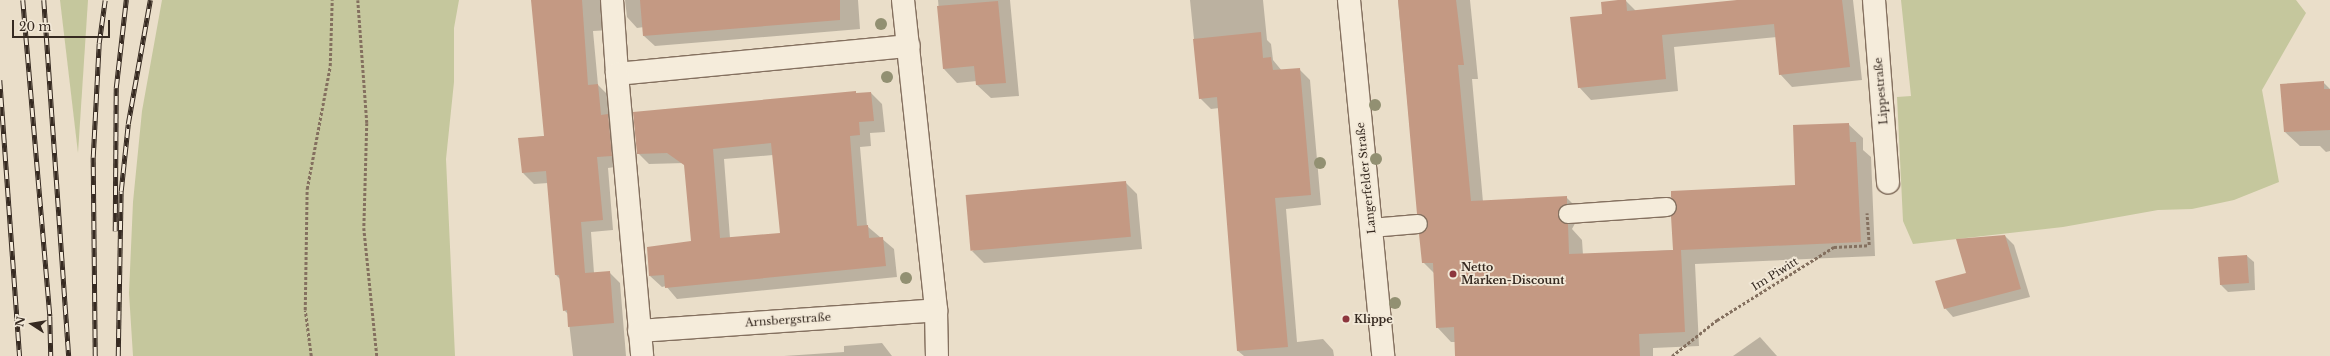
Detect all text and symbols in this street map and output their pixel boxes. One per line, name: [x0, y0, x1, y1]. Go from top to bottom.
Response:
scale bar: [14, 12, 112, 38]
text: 20 m: [19, 19, 51, 34]
street label: Lippestraße: [1871, 57, 1891, 125]
street label: Langerfelder Straße: [1354, 121, 1378, 235]
street label: Im Piwitt: [1749, 255, 1801, 293]
place label: Netto Marken-Discount: [1461, 261, 1564, 287]
marker: Netto Marken-Discount: [1448, 269, 1458, 279]
north arrow: [12, 304, 52, 344]
street label: Arnsbergstraße: [745, 310, 831, 330]
place label: Klippe: [1354, 312, 1393, 326]
marker: Klippe: [1341, 314, 1351, 324]
text: N: [12, 315, 28, 328]

